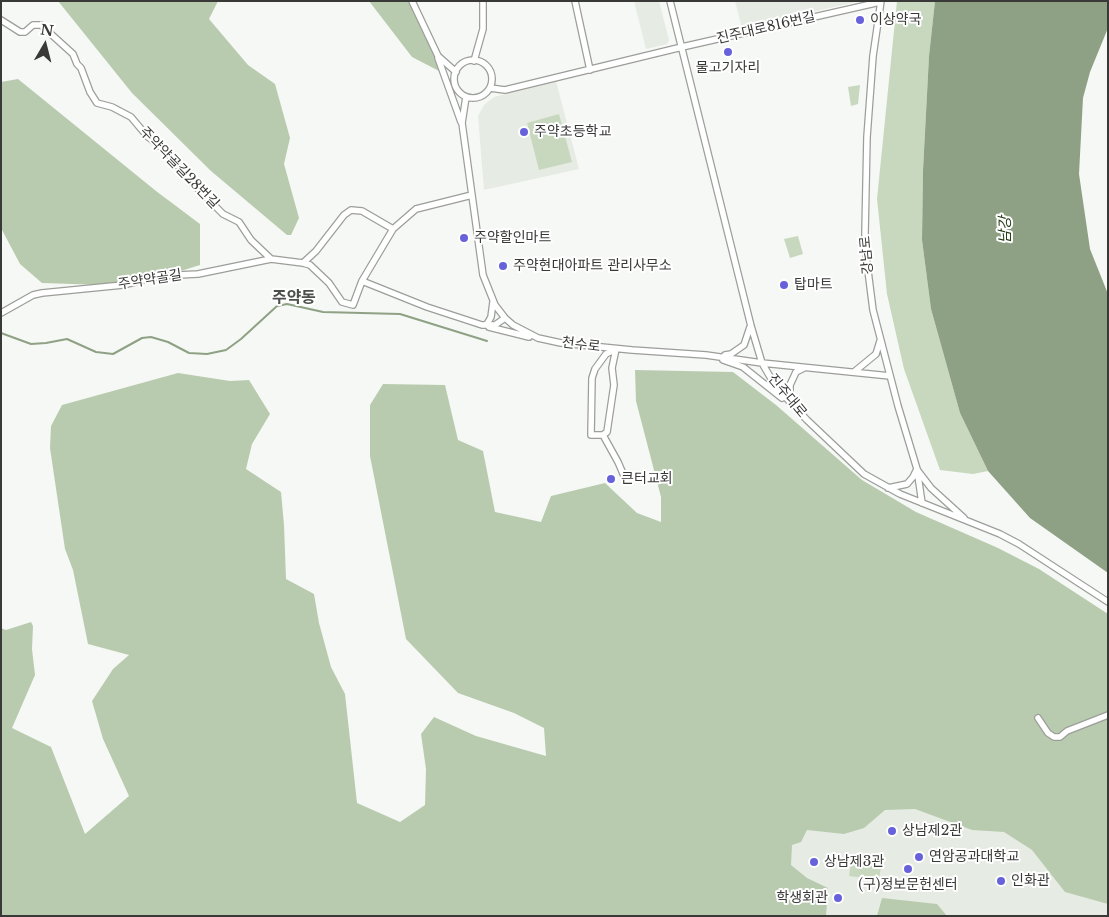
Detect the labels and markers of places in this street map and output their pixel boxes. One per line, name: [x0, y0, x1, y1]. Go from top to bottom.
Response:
place label: 이상약국: [870, 12, 922, 28]
marker: 이상약국: [854, 14, 866, 26]
marker: 물고기자리: [722, 46, 734, 58]
place label: 물고기자리: [696, 60, 760, 76]
place label: 주약초등학교: [534, 124, 611, 140]
marker: 주약초등학교: [518, 126, 530, 138]
place label: 주약할인마트: [474, 230, 551, 246]
marker: 주약할인마트: [458, 232, 470, 244]
place label: 주약현대아파트 관리사무소: [513, 258, 672, 274]
marker: 주약현대아파트 관리사무소: [497, 260, 509, 272]
place label: 탑마트: [794, 277, 833, 293]
marker: 탑마트: [778, 279, 790, 291]
place label: 큰터교회: [621, 471, 673, 487]
marker: 큰터교회: [605, 473, 617, 485]
place label: 상남제2관: [902, 823, 962, 839]
marker: 상남제2관: [886, 825, 898, 837]
place label: 연암공과대학교: [929, 849, 1019, 865]
marker: 연암공과대학교: [913, 851, 925, 863]
place label: 상남제3관: [824, 854, 884, 870]
marker: 상남제3관: [808, 856, 820, 868]
marker: (구)정보문헌센터: [902, 863, 914, 875]
place label: 인화관: [1011, 873, 1050, 889]
marker: 인화관: [995, 875, 1007, 887]
place label: (구)정보문헌센터: [858, 877, 958, 893]
place label: 학생회관: [776, 890, 828, 906]
marker: 학생회관: [832, 892, 844, 904]

